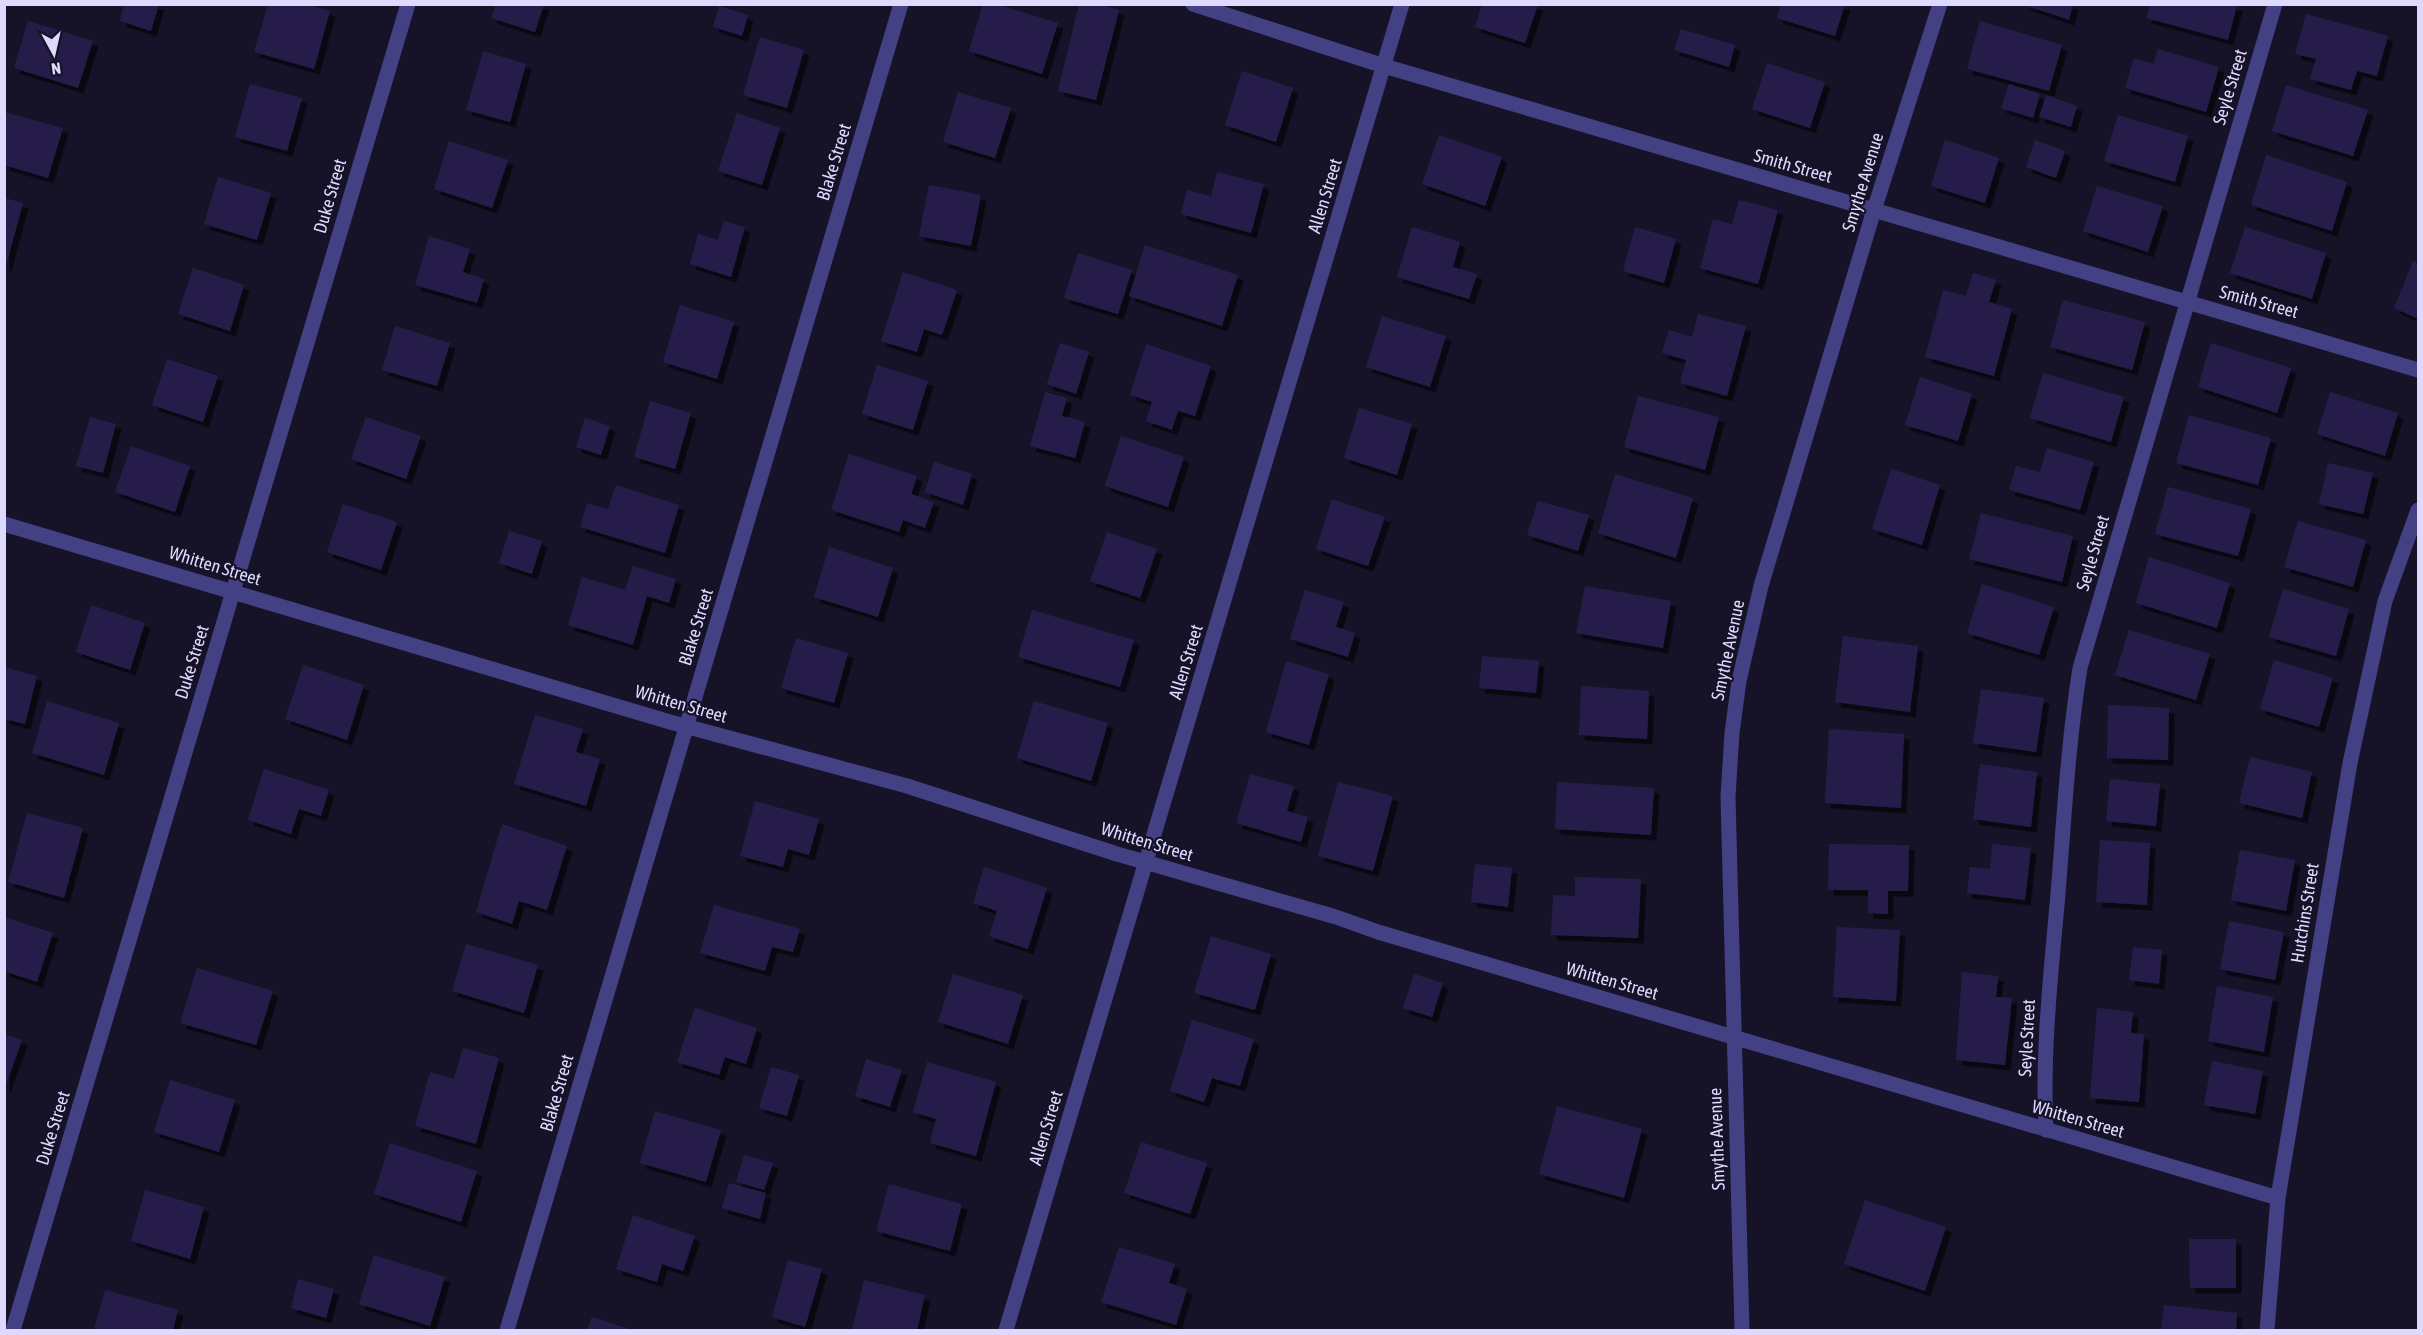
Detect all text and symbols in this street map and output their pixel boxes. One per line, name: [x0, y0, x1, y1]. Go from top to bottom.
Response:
north arrow: [24, 24, 84, 84]
street label: Seyle Street: [2208, 47, 2251, 127]
text: N: [50, 59, 62, 78]
street label: Blake Street: [812, 121, 855, 203]
street label: Smythe Avenue: [1838, 130, 1888, 234]
street label: Smith Street: [1752, 144, 1835, 187]
street label: Duke Street: [309, 156, 350, 236]
street label: Allen Street: [1303, 156, 1346, 236]
street label: Smith Street: [2218, 281, 2301, 322]
street label: Seyle Street: [2072, 513, 2113, 593]
street label: Whitten Street: [167, 542, 264, 589]
street label: Blake Street: [674, 586, 717, 668]
street label: Smythe Avenue: [1707, 598, 1748, 702]
street label: Duke Street: [170, 622, 213, 701]
street label: Allen Street: [1164, 622, 1207, 702]
street label: Whitten Street: [633, 680, 730, 727]
street label: Whitten Street: [1099, 818, 1196, 865]
street label: Hutchins Street: [2286, 862, 2323, 964]
street label: Whitten Street: [1564, 957, 1661, 1004]
street label: Seyle Street: [2014, 999, 2039, 1077]
street label: Blake Street: [535, 1052, 578, 1134]
street label: Duke Street: [31, 1088, 74, 1167]
street label: Allen Street: [1024, 1088, 1067, 1168]
street label: Smythe Avenue: [1704, 1088, 1729, 1191]
street label: Whitten Street: [2030, 1095, 2127, 1142]

